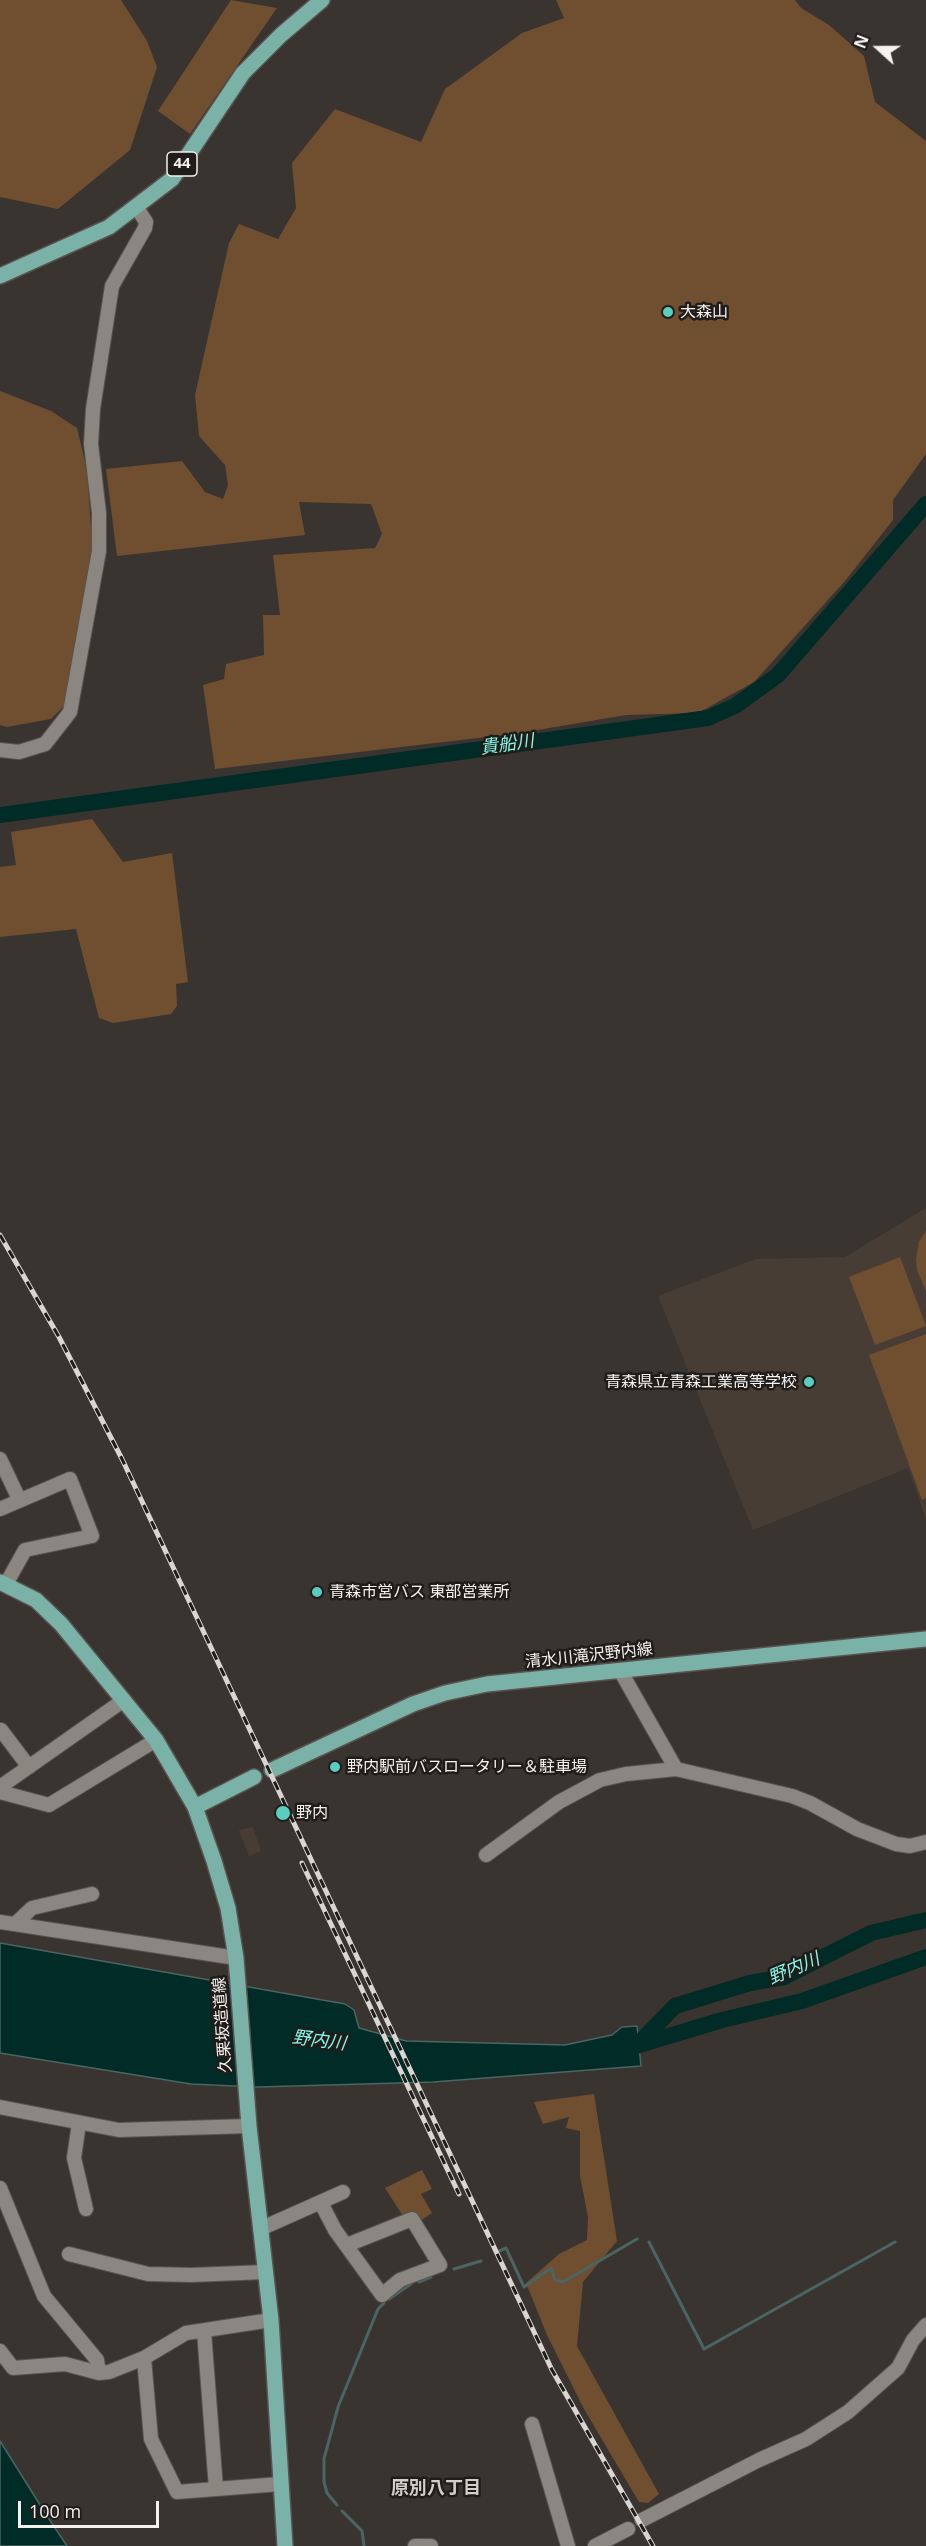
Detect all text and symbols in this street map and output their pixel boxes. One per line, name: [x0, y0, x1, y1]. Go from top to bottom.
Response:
north arrow: [848, 18, 908, 78]
text: N: [849, 32, 874, 52]
road number: 44: [167, 152, 197, 176]
place label: 大森山: [680, 302, 728, 322]
marker: 大森山: [661, 305, 675, 319]
water label: 貴船川: [479, 731, 535, 759]
place label: 青森県立青森工業高等学校: [605, 1372, 797, 1392]
marker: 青森県立青森工業高等学校: [802, 1375, 816, 1389]
place label: 青森市営バス 東部営業所: [329, 1582, 509, 1602]
marker: 青森市営バス 東部営業所: [310, 1585, 324, 1599]
street label: 清水川滝沢野内線: [524, 1640, 654, 1672]
place label: 野内駅前バスロータリー＆駐車場: [347, 1757, 587, 1777]
marker: 野内駅前バスロータリー＆駐車場: [328, 1760, 342, 1774]
place label: 野内: [296, 1803, 328, 1823]
marker: 野内: [274, 1804, 292, 1822]
water label: 野内川: [765, 1949, 823, 1989]
street label: 久栗坂造道線: [210, 1976, 236, 2074]
water label: 野内川: [291, 2027, 347, 2055]
district label: 原別八丁目: [391, 2478, 481, 2500]
scale bar: [21, 2489, 162, 2527]
text: 100 m: [29, 2499, 81, 2523]

